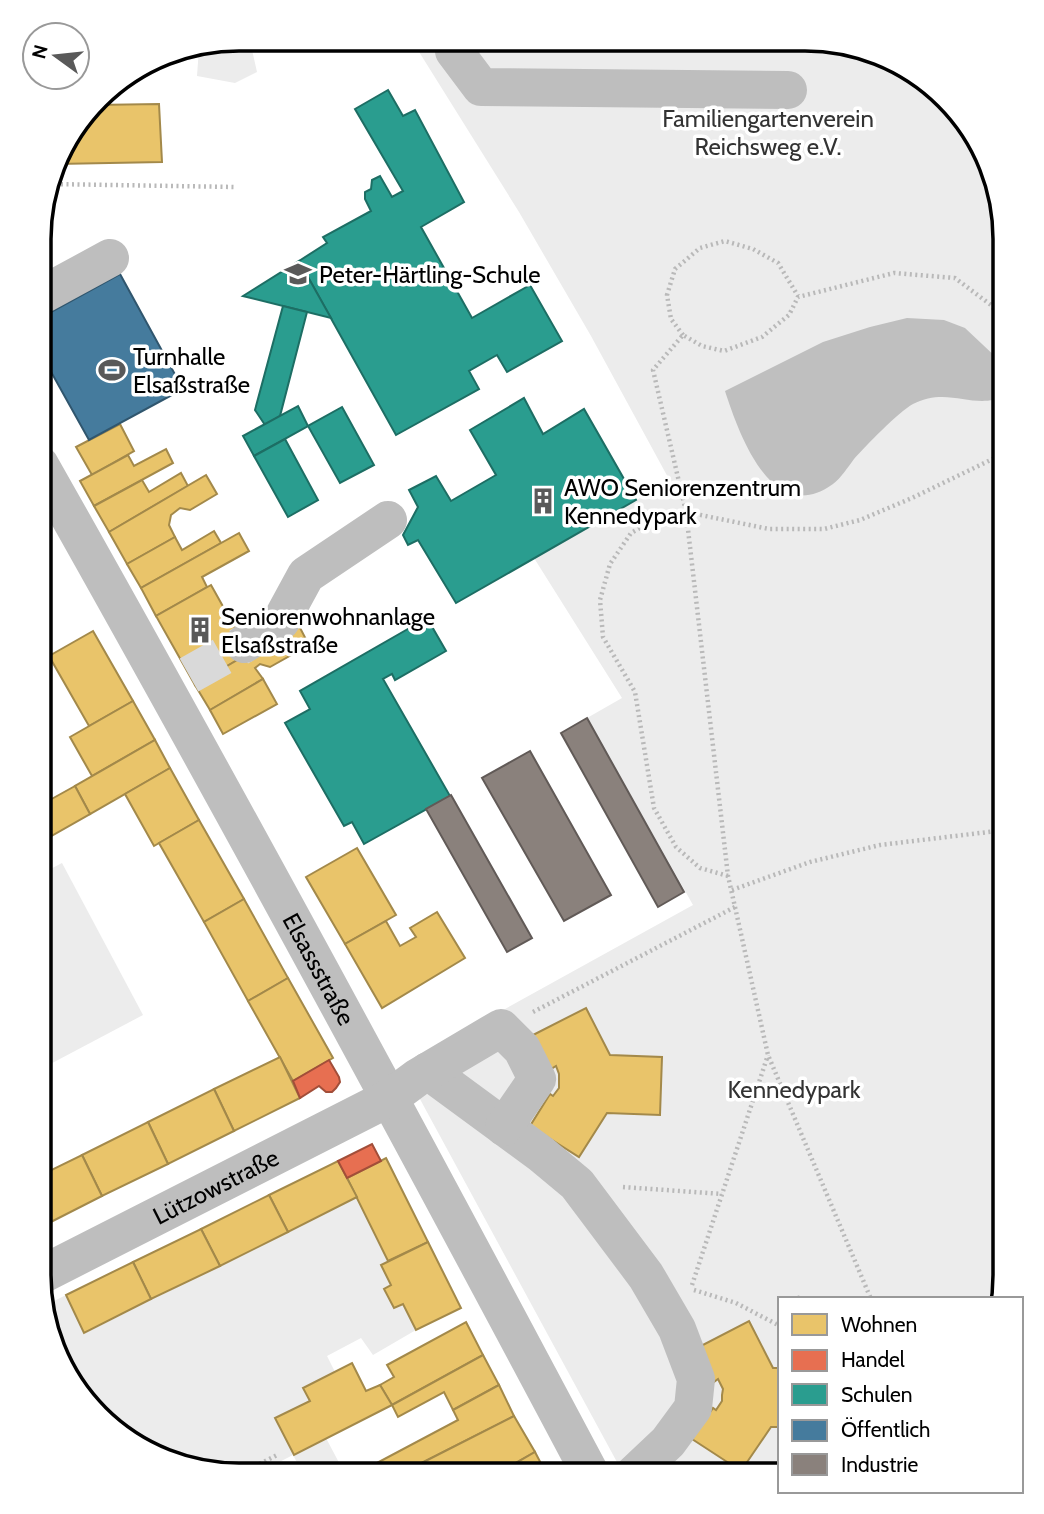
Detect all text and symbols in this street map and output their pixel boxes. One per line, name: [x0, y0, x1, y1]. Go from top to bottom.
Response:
north arrow: [21, 21, 91, 91]
text: N: [27, 42, 53, 61]
park label: Familiengartenverein Reichsweg e.V.: [662, 104, 874, 161]
school or university icon: Peter-Härtling-Schule: [283, 259, 313, 289]
place label: Peter-Härtling-Schule: [319, 260, 540, 289]
place label: Turnhalle Elsaßstraße: [133, 342, 250, 399]
sports icon: Turnhalle Elsaßstraße: [97, 355, 127, 385]
place label: AWO Seniorenzentrum Kennedypark: [564, 473, 801, 530]
building icon: AWO Seniorenzentrum Kennedypark: [528, 486, 558, 516]
place label: Seniorenwohnanlage Elsaßstraße: [221, 602, 435, 659]
building icon: Seniorenwohnanlage Elsaßstraße: [185, 615, 215, 645]
street label: Elsassstraße: [277, 908, 361, 1030]
park label: Kennedypark: [728, 1075, 861, 1104]
street label: Lützowstraße: [148, 1142, 283, 1230]
legend: [778, 1297, 1023, 1493]
text: Wohnen: [841, 1312, 917, 1337]
text: Handel: [841, 1347, 905, 1372]
text: Schulen: [841, 1382, 913, 1407]
text: Öffentlich: [841, 1417, 930, 1442]
text: Industrie: [841, 1452, 918, 1477]

